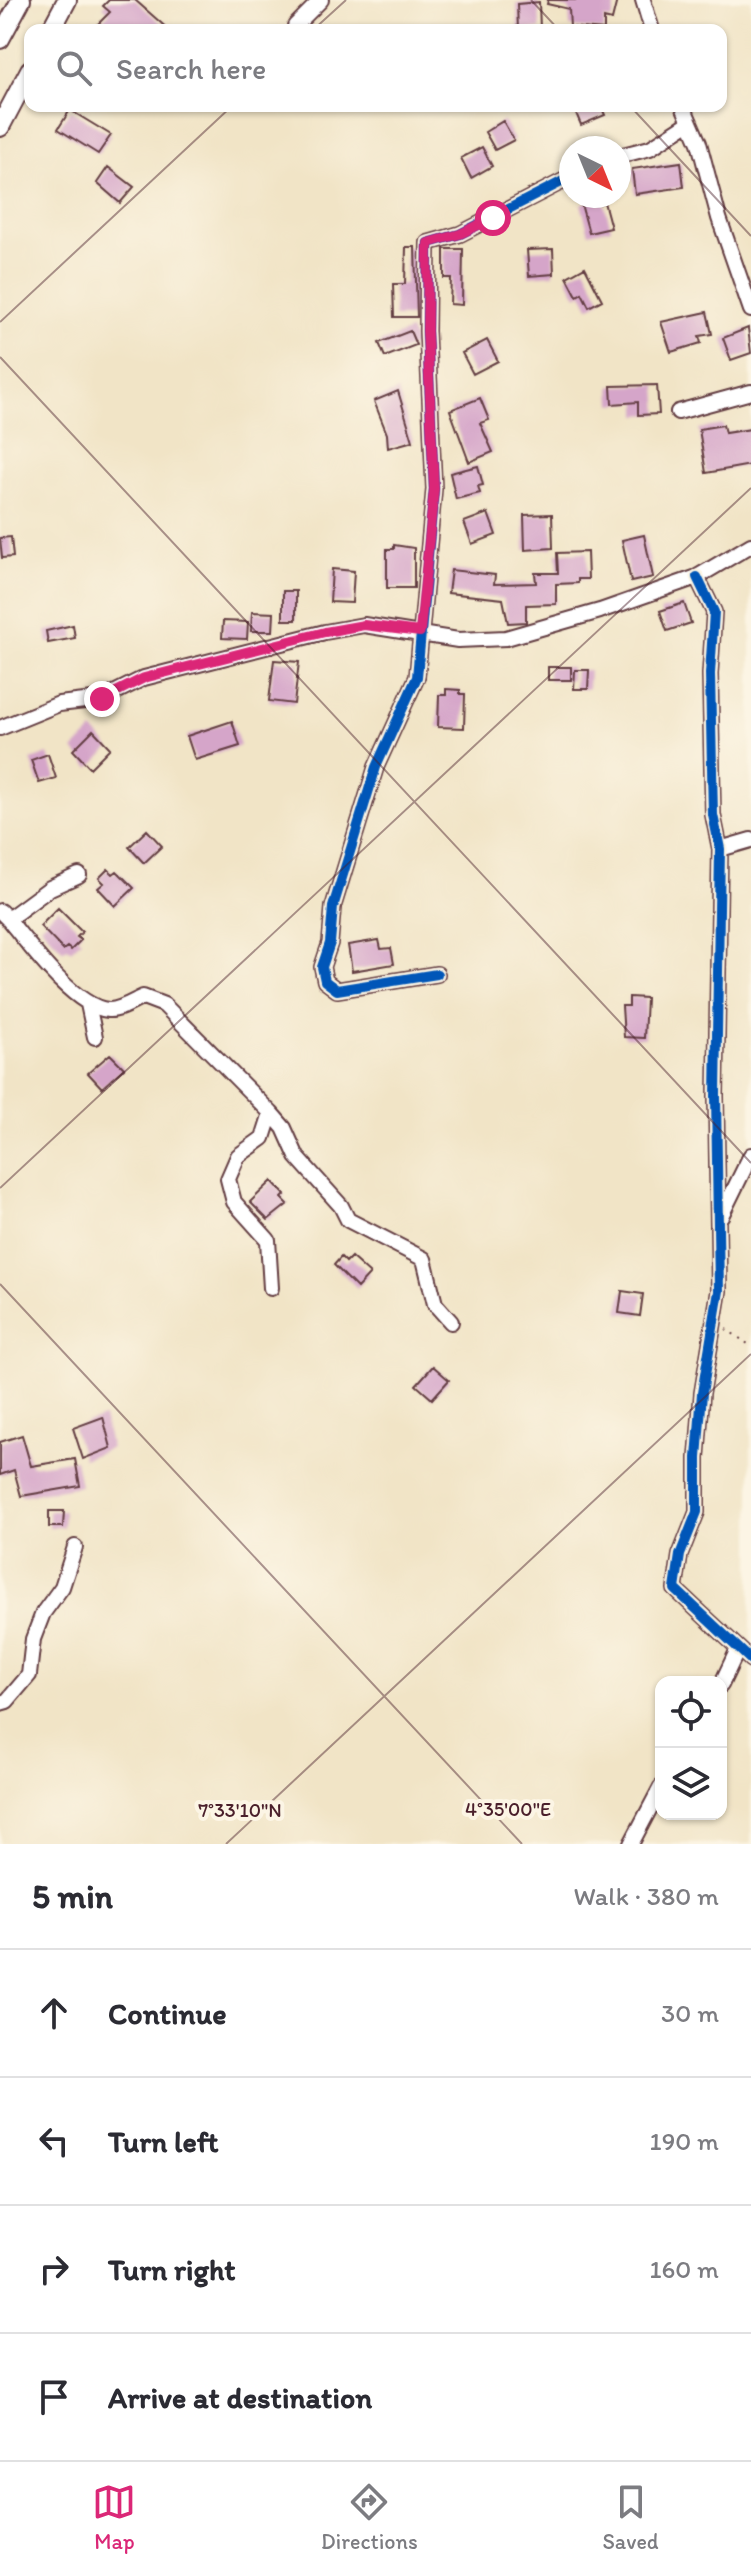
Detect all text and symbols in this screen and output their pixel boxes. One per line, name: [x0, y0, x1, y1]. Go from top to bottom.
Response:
search box: [24, 24, 727, 112]
icon: search: [52, 46, 96, 90]
text: Search here: [116, 50, 266, 87]
north arrow: [559, 136, 631, 208]
route start: [475, 200, 511, 236]
route end: [84, 681, 120, 717]
map controls: [655, 1676, 727, 1820]
button: locate: [655, 1676, 727, 1748]
button: layers: [655, 1748, 727, 1820]
text: 4°35'00"E: [465, 1797, 551, 1821]
text: 7°33'10"N: [198, 1798, 282, 1822]
text: 5 min: [32, 1876, 113, 1917]
text: Walk · 380 m: [573, 1880, 719, 1912]
icon: ahead: [32, 1991, 76, 2035]
text: Continue: [108, 1995, 227, 2032]
text: 30 m: [661, 1997, 719, 2029]
icon: left: [32, 2119, 76, 2163]
text: Turn left: [108, 2123, 219, 2160]
text: 190 m: [650, 2125, 719, 2157]
icon: right: [32, 2247, 76, 2291]
text: Turn right: [108, 2251, 236, 2288]
text: 160 m: [649, 2253, 719, 2285]
icon: arrive: [32, 2375, 76, 2419]
text: Arrive at destination: [108, 2379, 372, 2416]
tab: Map: [92, 2480, 136, 2555]
tab: Directions: [321, 2480, 418, 2555]
tab: Saved: [602, 2480, 659, 2555]

